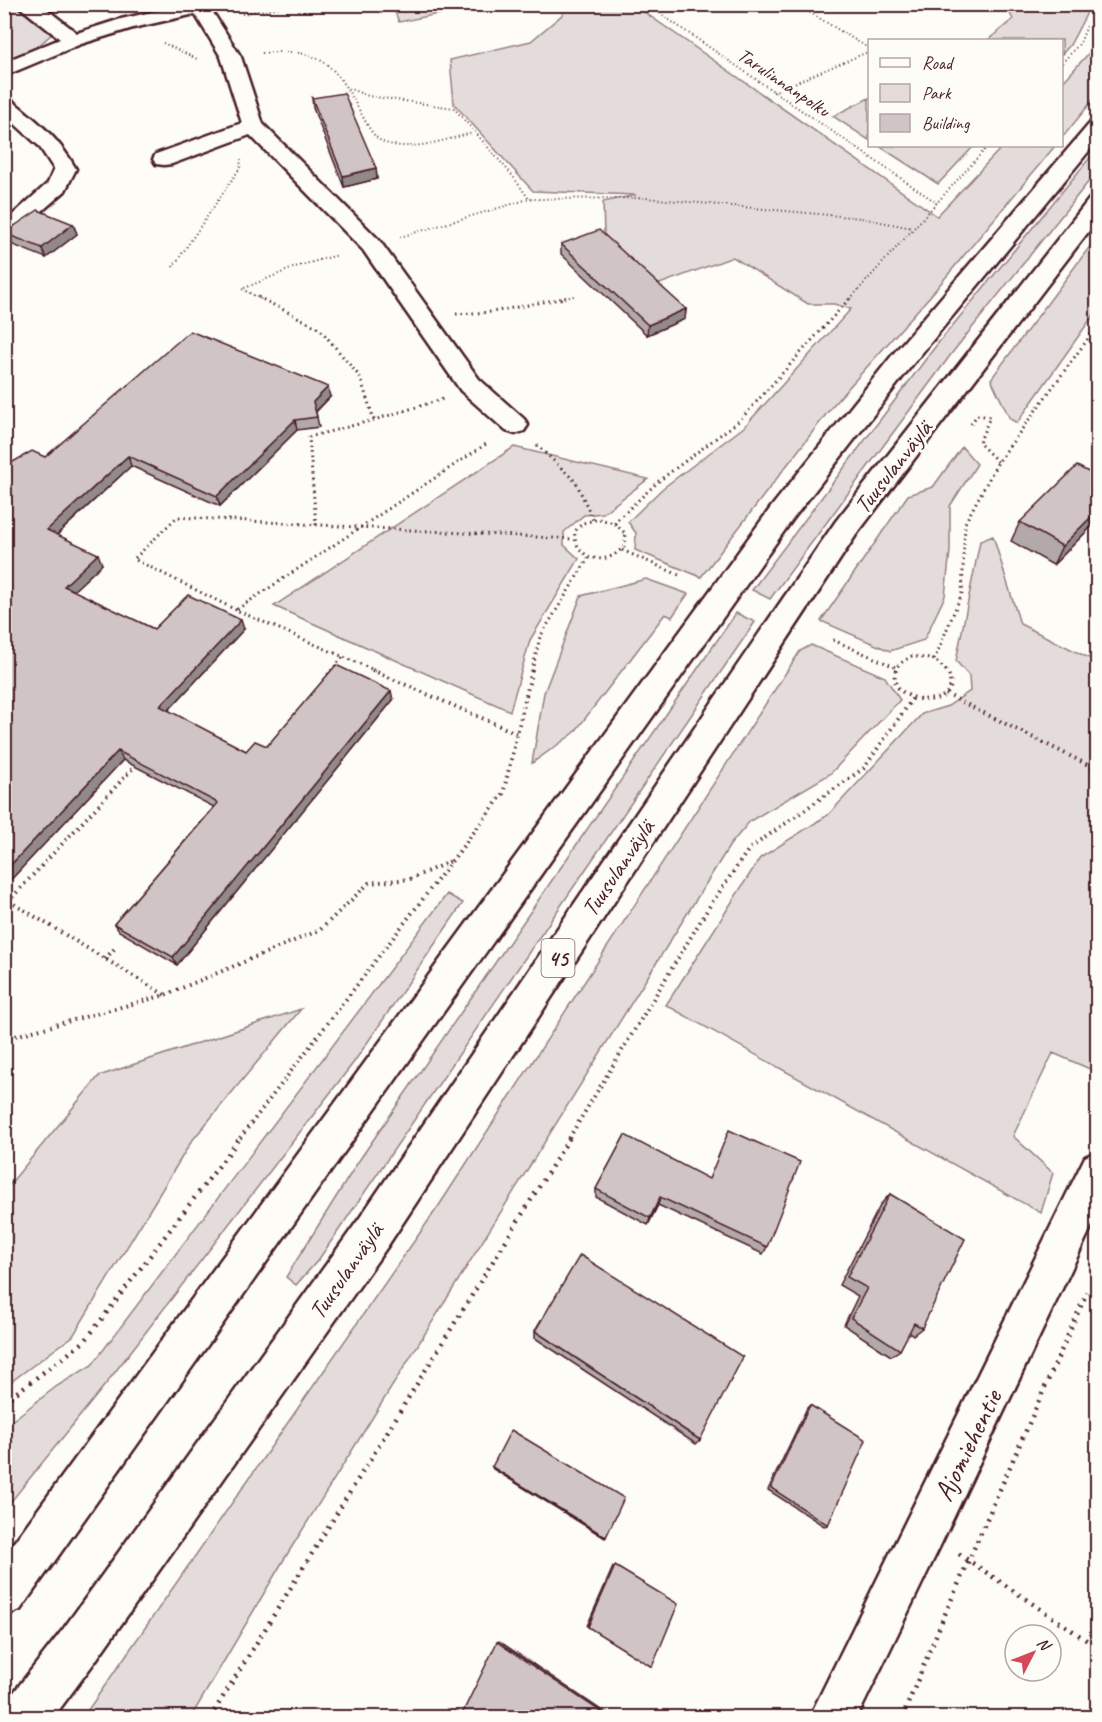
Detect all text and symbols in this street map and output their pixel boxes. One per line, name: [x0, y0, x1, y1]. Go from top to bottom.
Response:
legend: [868, 39, 1063, 147]
street label: Tarulinnanpolku: [733, 42, 836, 123]
text: Road: [922, 52, 955, 74]
text: Park: [922, 82, 952, 104]
text: Building: [922, 112, 971, 134]
street label: Tuusulanväylä: [847, 413, 940, 520]
street label: Tuusulanväylä: [575, 813, 662, 922]
road number: 45: [542, 939, 574, 977]
street label: Tuusulanväylä: [302, 1216, 391, 1325]
street label: Ajomiehentie: [926, 1382, 1010, 1507]
north arrow: [1003, 1623, 1063, 1683]
text: N: [1033, 1633, 1056, 1656]

